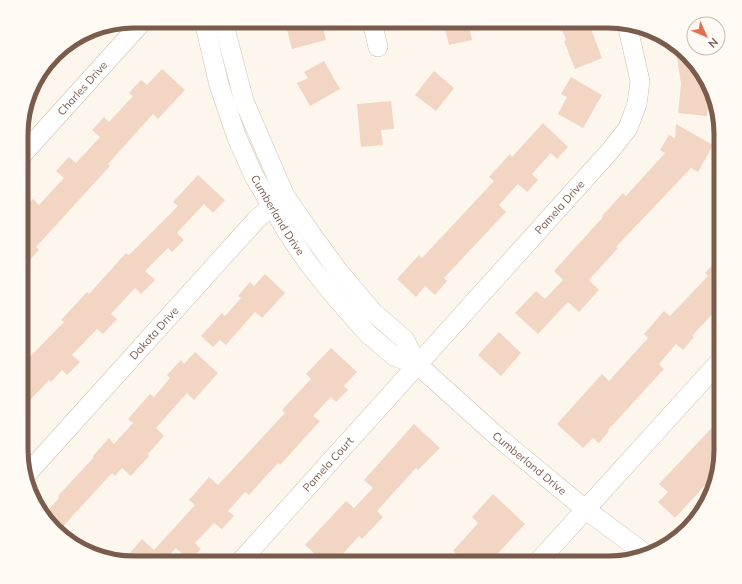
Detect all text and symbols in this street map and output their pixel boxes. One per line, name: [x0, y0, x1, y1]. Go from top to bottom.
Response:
north arrow: [686, 16, 726, 56]
text: N: [705, 35, 721, 51]
street label: Charles Drive: [54, 58, 110, 118]
street label: Cumberland Drive: [248, 172, 308, 258]
street label: Pamela Drive: [532, 177, 587, 237]
street label: Dakota Drive: [126, 304, 181, 363]
street label: Cumberland Drive: [490, 429, 569, 498]
street label: Pamela Court: [300, 434, 356, 495]

